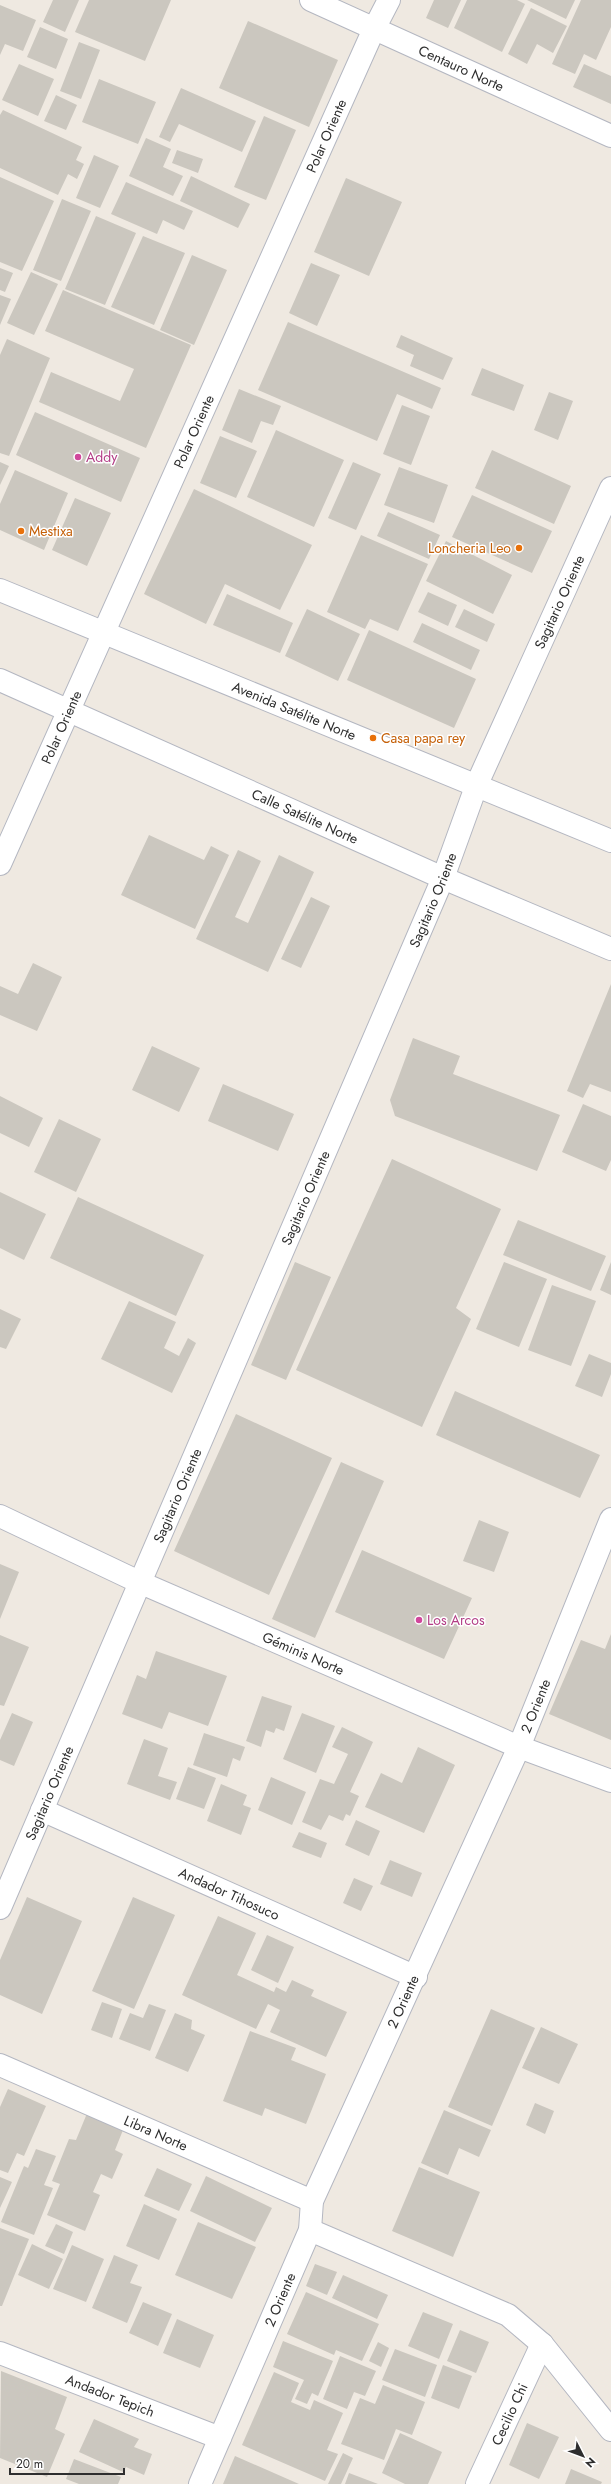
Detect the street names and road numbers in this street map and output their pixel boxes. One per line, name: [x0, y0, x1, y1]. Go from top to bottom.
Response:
street label: Centauro Norte: [415, 40, 507, 96]
street label: Polar Oriente: [301, 96, 351, 176]
street label: Polar Oriente: [169, 391, 219, 471]
street label: Sagitario Oriente: [529, 552, 589, 652]
street label: Avenida Satélite Norte: [229, 676, 359, 745]
street label: Polar Oriente: [36, 687, 87, 767]
street label: Calle Satélite Norte: [248, 784, 361, 849]
street label: Sagitario Oriente: [404, 850, 461, 951]
street label: Sagitario Oriente: [276, 1147, 335, 1248]
street label: Sagitario Oriente: [148, 1445, 207, 1546]
street label: Géminis Norte: [259, 1627, 347, 1680]
street label: 2 Oriente: [516, 1676, 555, 1736]
street label: Sagitario Oriente: [20, 1743, 79, 1844]
street label: Andador Tihosuco: [176, 1862, 283, 1925]
street label: 2 Oriente: [382, 1972, 424, 2032]
street label: Libra Norte: [121, 2110, 191, 2156]
street label: 2 Oriente: [259, 2269, 300, 2330]
street label: Andador Tepich: [63, 2369, 158, 2422]
street label: Cecilio Chi: [486, 2380, 532, 2449]

